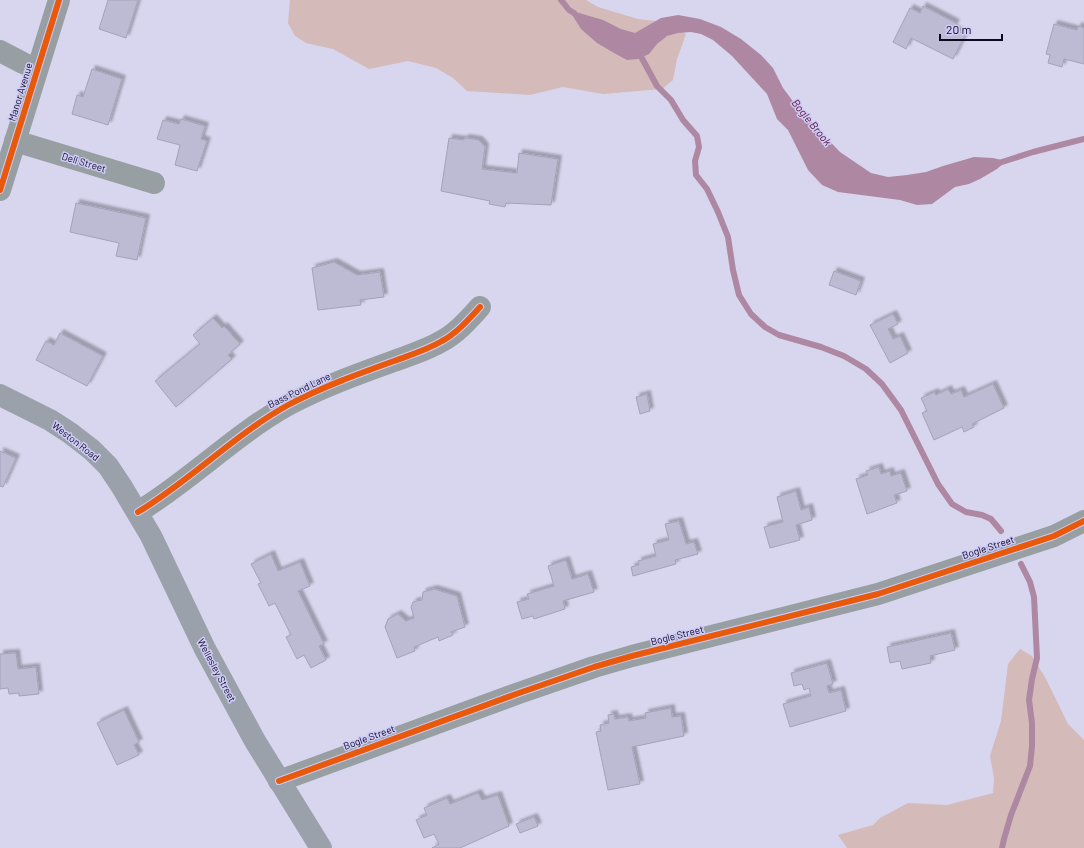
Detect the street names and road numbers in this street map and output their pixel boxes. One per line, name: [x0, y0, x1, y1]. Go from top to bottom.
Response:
street label: Manor Avenue: [5, 61, 35, 123]
street label: Dell Street: [61, 150, 108, 174]
street label: Bass Pond Lane: [266, 370, 332, 410]
street label: Weston Road: [50, 419, 102, 463]
street label: Bogle Street: [960, 533, 1016, 561]
street label: Bogle Street: [649, 623, 705, 647]
street label: Wellesley Street: [195, 636, 239, 704]
street label: Bogle Street: [342, 722, 397, 752]

